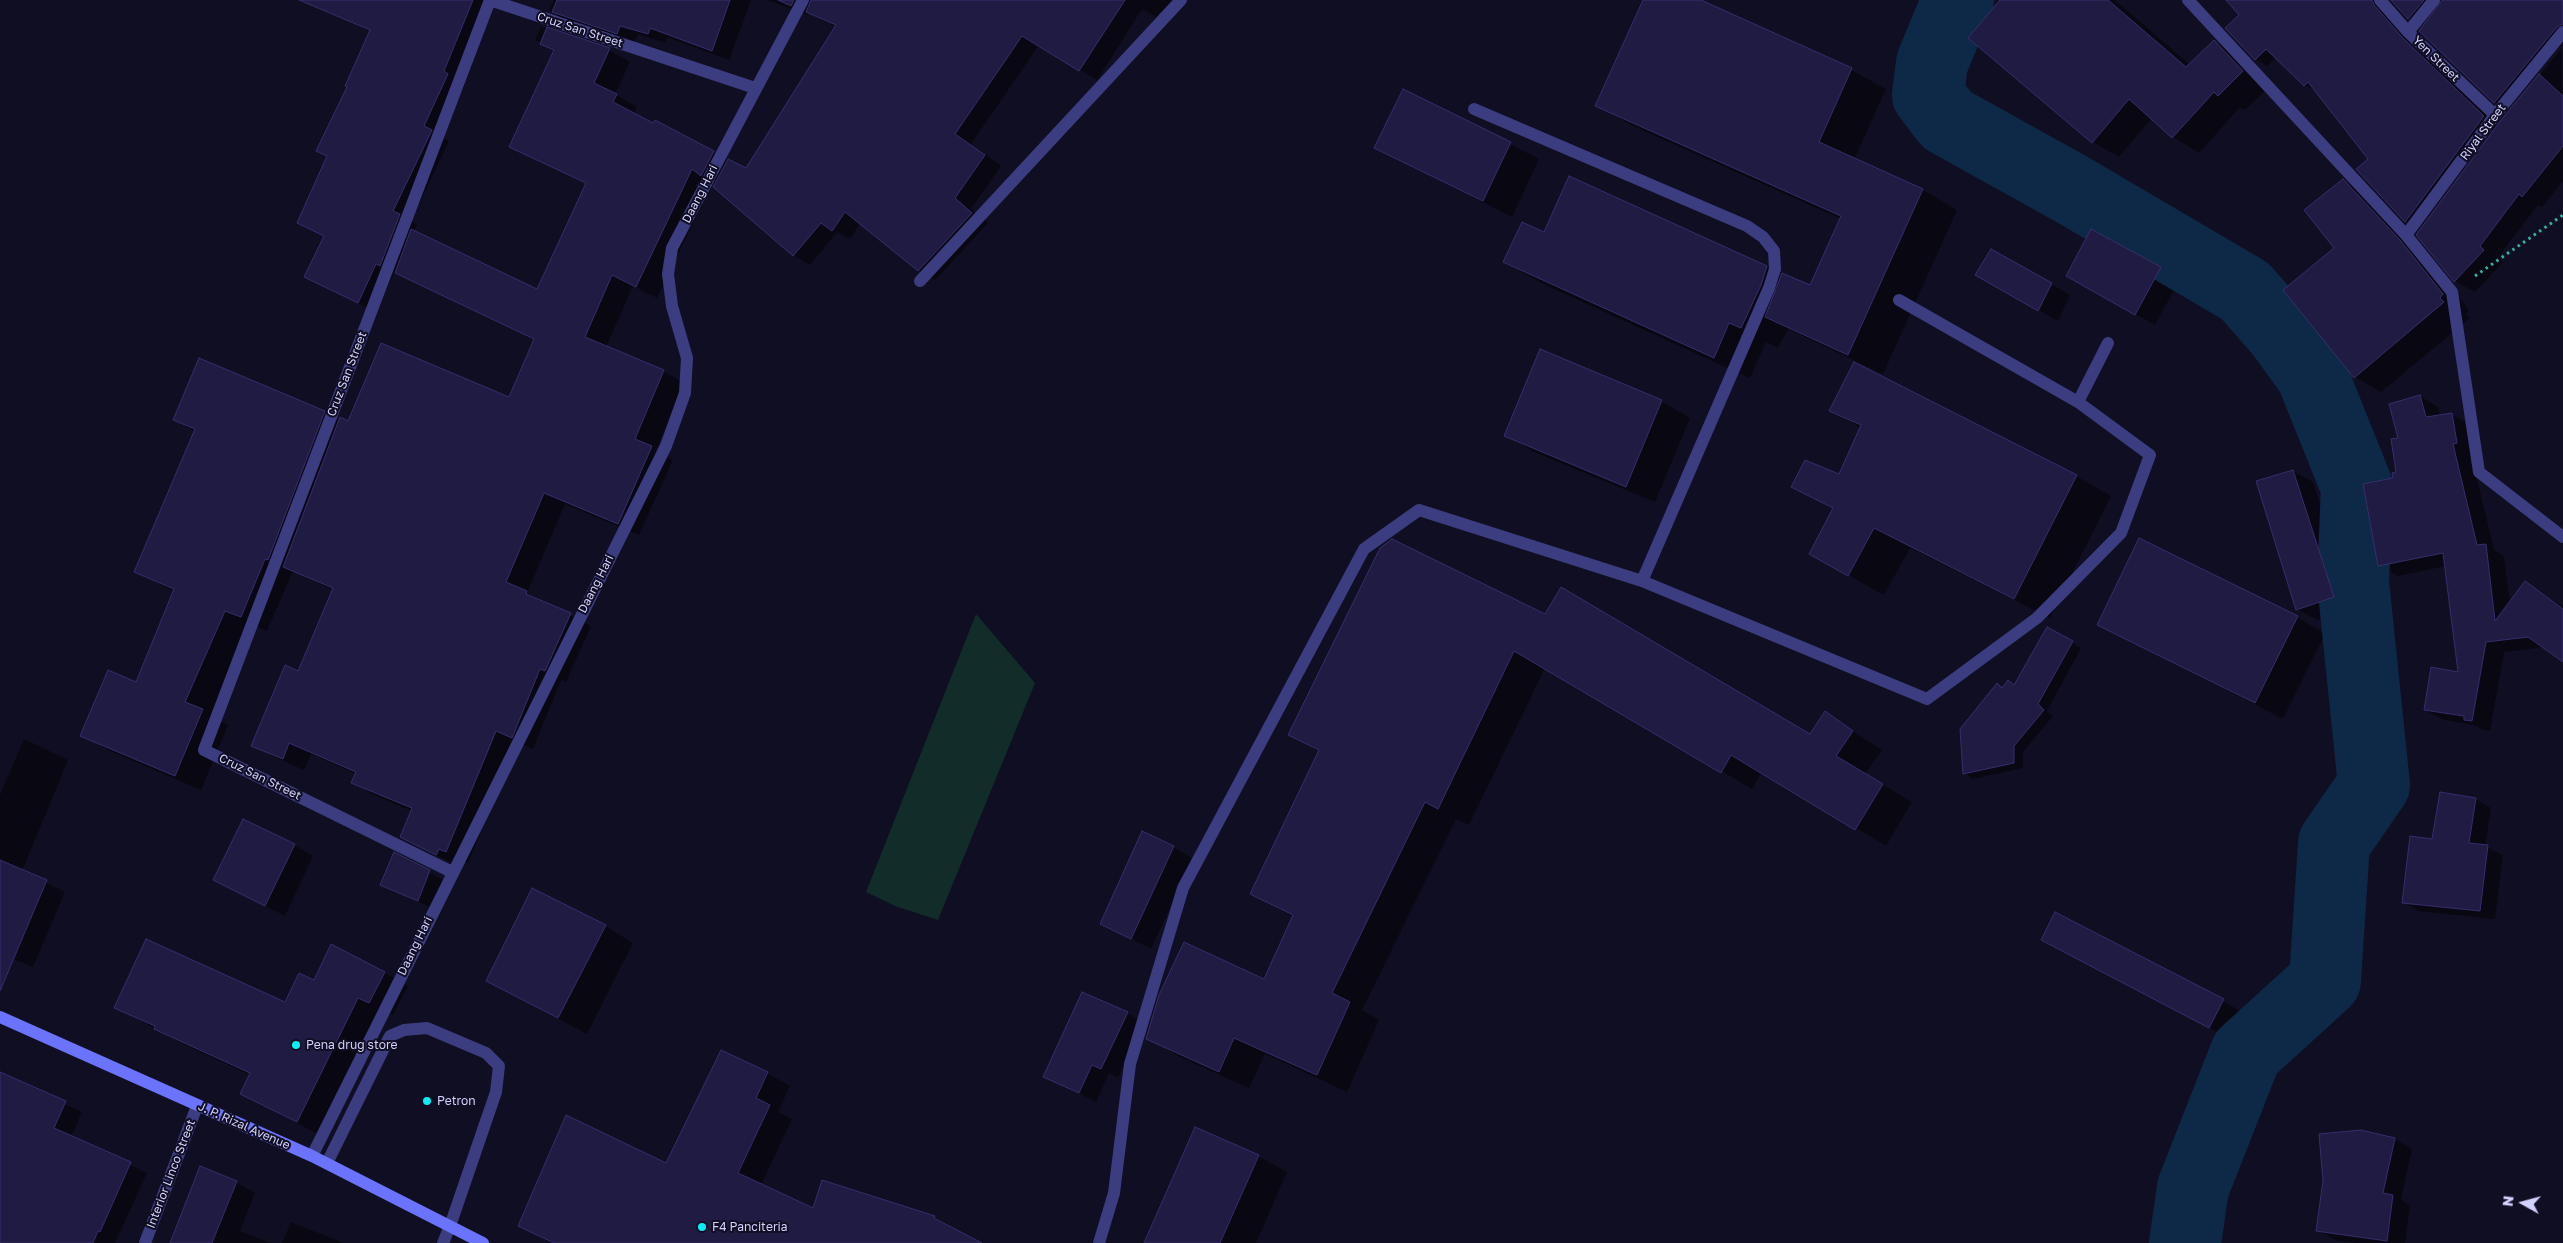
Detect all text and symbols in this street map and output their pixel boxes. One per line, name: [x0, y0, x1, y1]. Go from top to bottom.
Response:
street label: Cruz San Street: [535, 9, 625, 51]
street label: Yen Street: [2410, 33, 2462, 85]
street label: Riyal Street: [2457, 101, 2509, 163]
street label: Daang Hari: [679, 162, 721, 226]
street label: Cruz San Street: [324, 330, 370, 418]
street label: Daang Hari: [575, 552, 617, 616]
street label: Cruz San Street: [217, 751, 303, 803]
street label: Daang Hari: [395, 914, 435, 978]
place label: Pena drug store: [306, 1038, 397, 1052]
marker: Pena drug store: [290, 1039, 302, 1051]
place label: Petron: [437, 1094, 476, 1108]
marker: Petron: [421, 1095, 433, 1107]
street label: J. P. Rizal Avenue: [196, 1099, 292, 1153]
street label: Interior Linco Street: [144, 1118, 198, 1230]
north arrow: [2498, 1178, 2548, 1228]
text: N: [2499, 1195, 2517, 1207]
place label: F4 Panciteria: [712, 1220, 788, 1234]
marker: F4 Panciteria: [696, 1221, 708, 1233]

